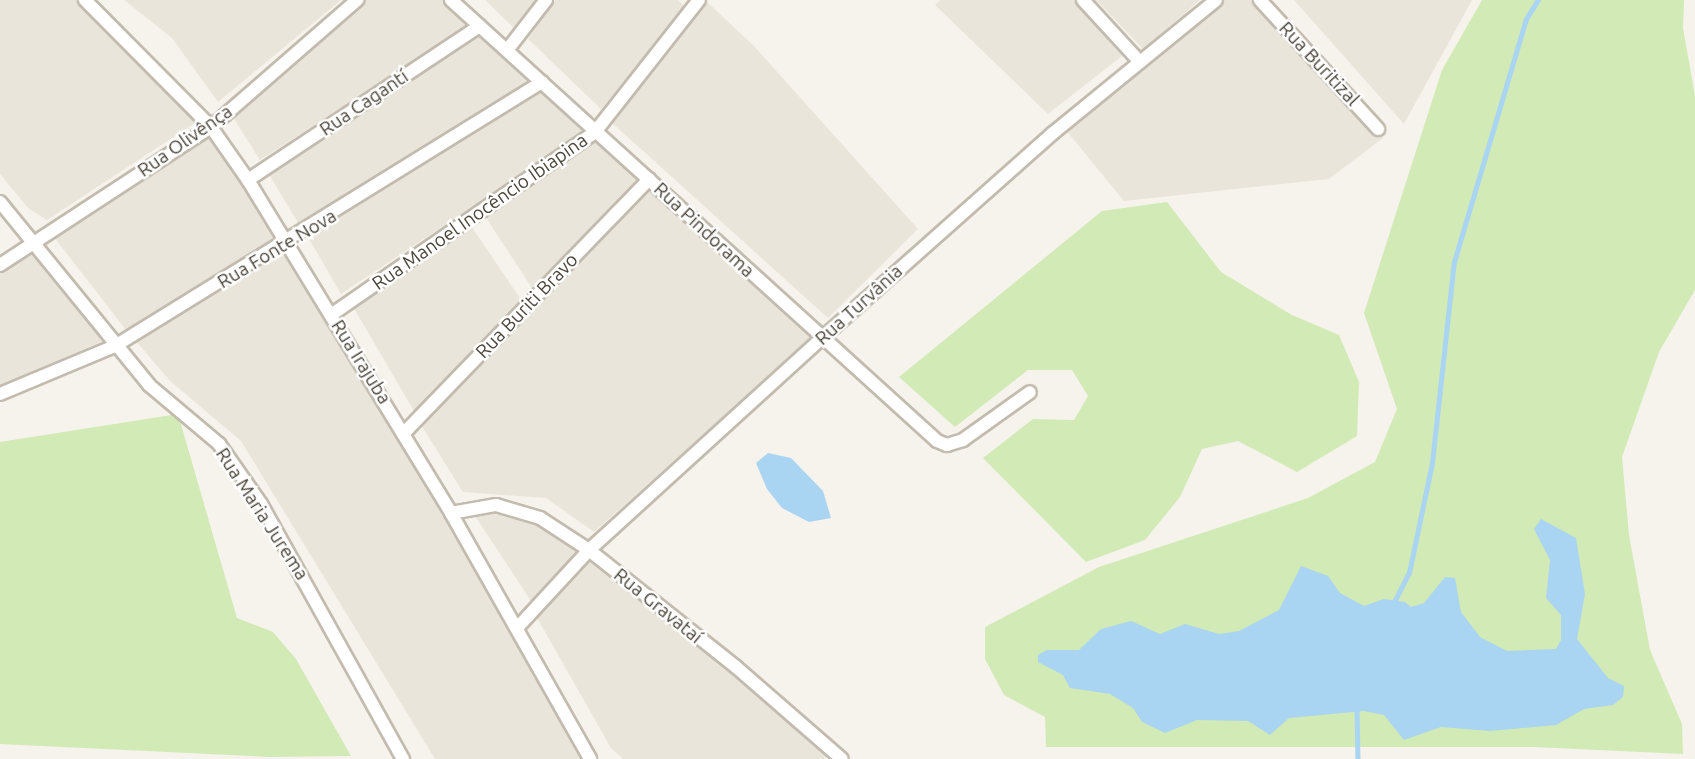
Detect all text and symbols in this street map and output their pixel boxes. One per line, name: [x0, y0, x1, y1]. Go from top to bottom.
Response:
street label: Rua Buritizal: [1274, 17, 1364, 111]
street label: Rua Cagantí: [315, 65, 413, 141]
street label: Rua Olivênça: [133, 100, 237, 182]
street label: Rua Manoel Inocêncio Ibiapina: [368, 129, 592, 295]
street label: Rua Pindorama: [649, 178, 759, 282]
street label: Rua Fonte Nova: [213, 205, 341, 293]
street label: Rua Buriti Bravo: [471, 249, 583, 363]
street label: Rua Turvânia: [811, 260, 907, 350]
street label: Rua Irajuba: [326, 316, 396, 408]
street label: Rua Maria Jurema: [211, 444, 313, 584]
street label: Rua Gravataí: [609, 563, 707, 649]

